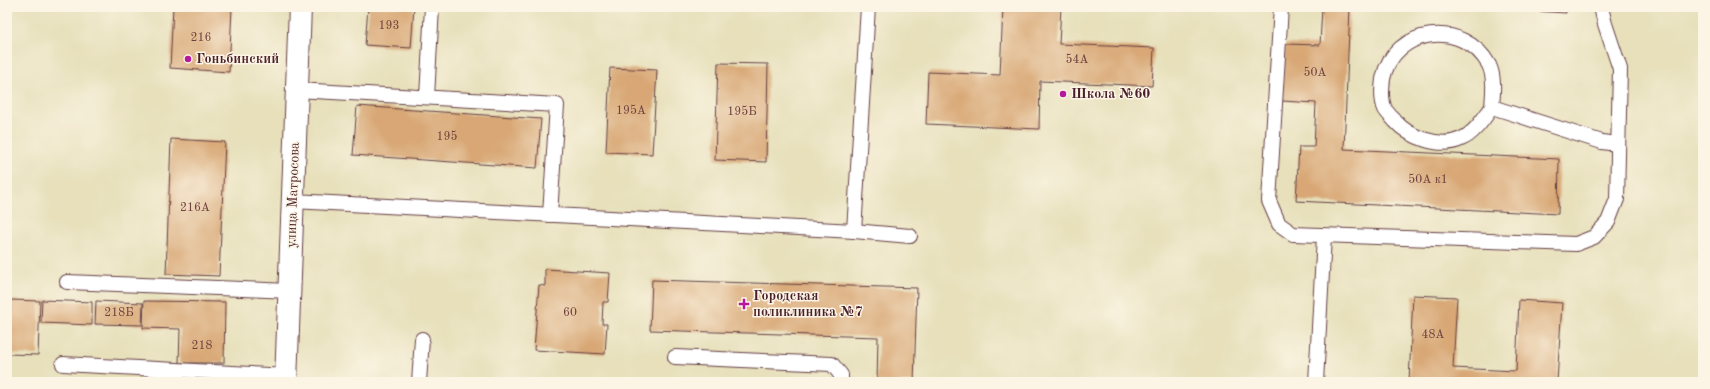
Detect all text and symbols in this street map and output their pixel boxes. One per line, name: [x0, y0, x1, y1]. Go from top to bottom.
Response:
house number: 193: [379, 20, 399, 32]
house number: 216: [191, 32, 211, 44]
place label: Гоньбинский: [196, 52, 279, 66]
house number: 54А: [1065, 53, 1089, 66]
marker: Гоньбинский: [183, 54, 193, 64]
house number: 50А: [1303, 66, 1327, 79]
place label: Школа №60: [1071, 87, 1150, 101]
marker: Школа №60: [1058, 89, 1068, 99]
house number: 195А: [616, 104, 646, 117]
house number: 195Б: [727, 105, 757, 118]
house number: 195: [437, 130, 457, 143]
street label: улица Матросова: [284, 142, 302, 248]
house number: 50А к1: [1408, 173, 1448, 186]
house number: 216А: [180, 202, 210, 214]
place label: Городская поликлиника №7: [753, 289, 863, 319]
marker: Городская поликлиника №7: [738, 298, 750, 310]
house number: 218Б: [104, 307, 134, 319]
house number: 60: [563, 307, 577, 319]
house number: 48А: [1421, 329, 1445, 341]
house number: 218: [192, 340, 212, 352]

